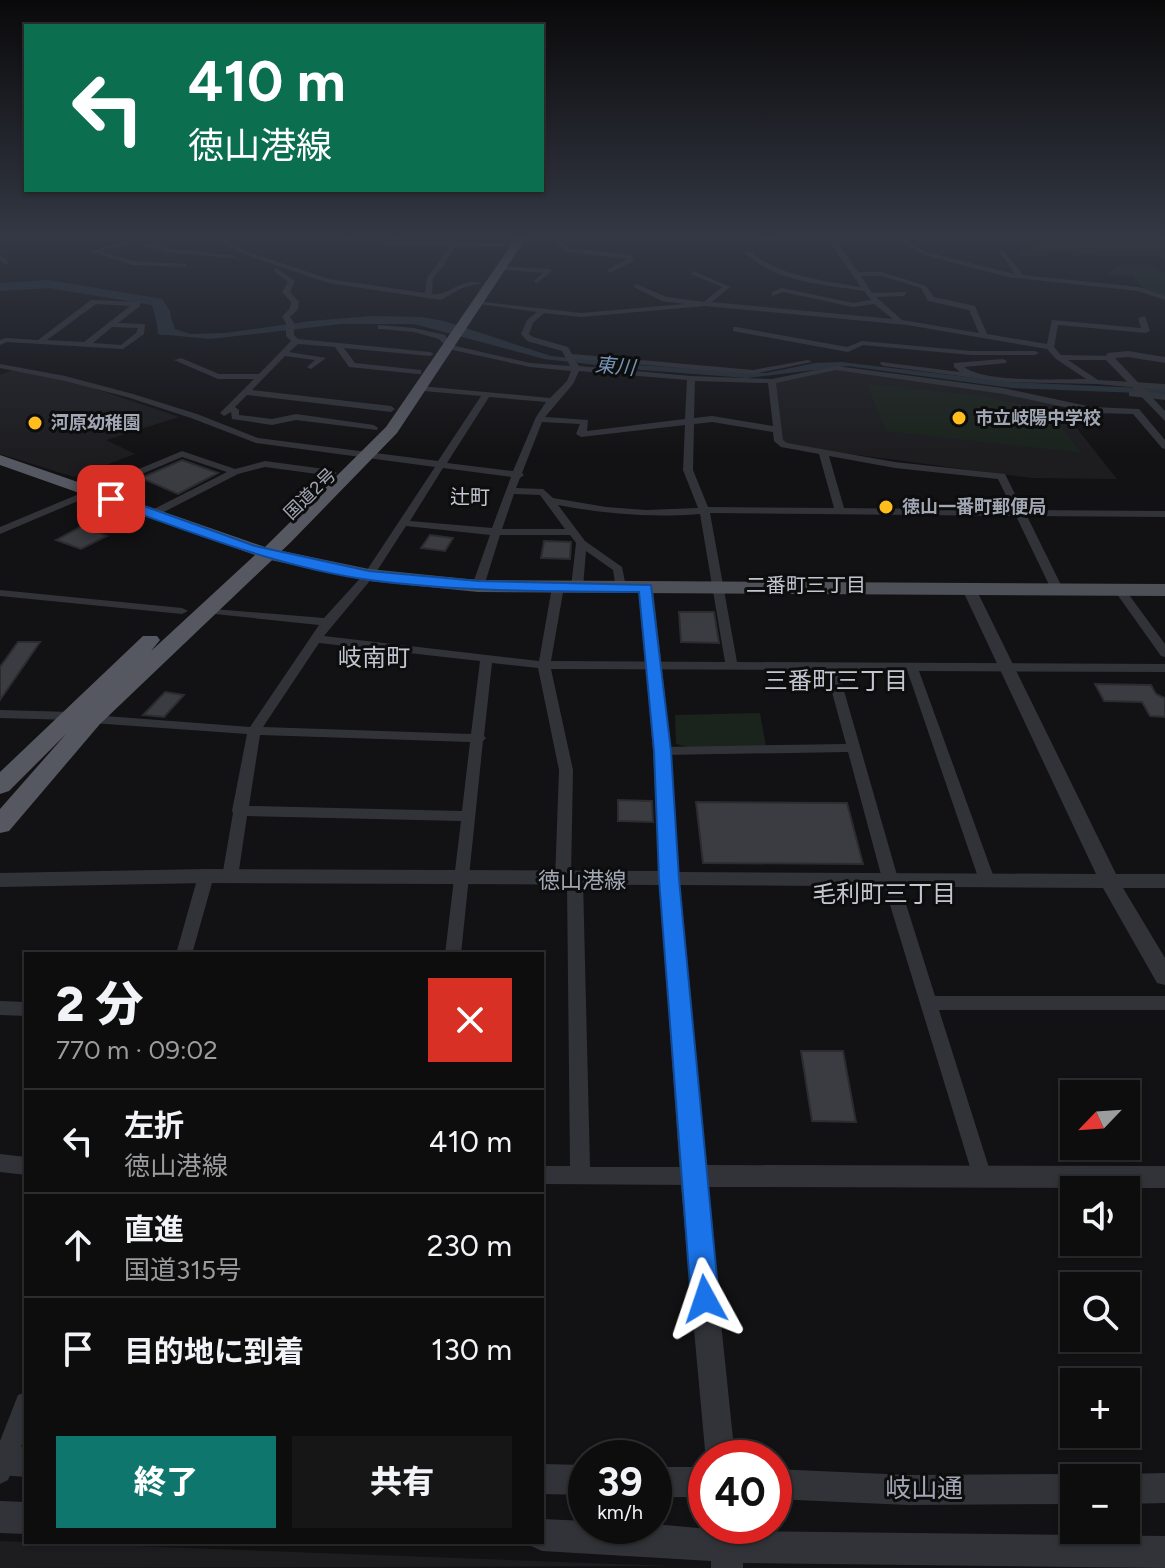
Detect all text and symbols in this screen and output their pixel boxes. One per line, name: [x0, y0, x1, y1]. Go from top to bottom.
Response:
text: 410 m: [188, 48, 346, 115]
icon: left: [56, 56, 160, 160]
text: 徳山港線: [188, 124, 332, 167]
water label: 東川: [594, 352, 638, 380]
place label: 市立岐陽中学校: [975, 407, 1101, 429]
marker: 市立岐陽中学校: [950, 409, 968, 427]
place label: 河原幼稚園: [51, 412, 141, 434]
marker: 河原幼稚園: [26, 414, 44, 432]
street label: 国道2号: [279, 464, 341, 524]
pin: [77, 465, 145, 533]
icon: arrive: [89, 477, 133, 521]
district label: 辻町: [450, 485, 490, 509]
place label: 徳山一番町郵便局: [902, 496, 1046, 518]
marker: 徳山一番町郵便局: [877, 498, 895, 516]
district label: 二番町三丁目: [746, 573, 866, 597]
district label: 岐南町: [338, 643, 410, 672]
district label: 三番町三丁目: [764, 666, 908, 695]
street label: 徳山港線: [538, 867, 626, 894]
district label: 毛利町三丁目: [812, 879, 956, 908]
text: 2 分: [56, 975, 143, 1033]
button: close: [428, 978, 512, 1062]
text: 770 m · 09:02: [56, 1034, 218, 1066]
north arrow: [1060, 1080, 1140, 1160]
map controls: [1060, 1080, 1140, 1544]
text: 左折: [124, 1107, 184, 1144]
icon: left: [56, 1119, 100, 1163]
text: 410 m: [429, 1123, 512, 1160]
text: 徳山港線: [124, 1150, 228, 1182]
button: sound: [1060, 1176, 1140, 1256]
text: 直進: [124, 1211, 184, 1248]
icon: ahead: [56, 1223, 100, 1267]
text: 230 m: [427, 1227, 512, 1264]
text: 国道315号: [124, 1254, 242, 1286]
position arrow: [663, 1257, 747, 1341]
button: search: [1060, 1272, 1140, 1352]
icon: arrive: [56, 1327, 100, 1371]
text: 130 m: [431, 1331, 512, 1368]
text: 目的地に到着: [124, 1333, 304, 1370]
button: +: [1060, 1368, 1140, 1448]
button: 終了: [56, 1436, 276, 1528]
button: 共有: [292, 1436, 512, 1528]
speed limit sign: 40: [688, 1440, 792, 1544]
text: 39: [597, 1458, 643, 1506]
button: −: [1060, 1464, 1140, 1544]
street label: 岐山通: [885, 1472, 963, 1504]
text: km/h: [597, 1500, 643, 1524]

